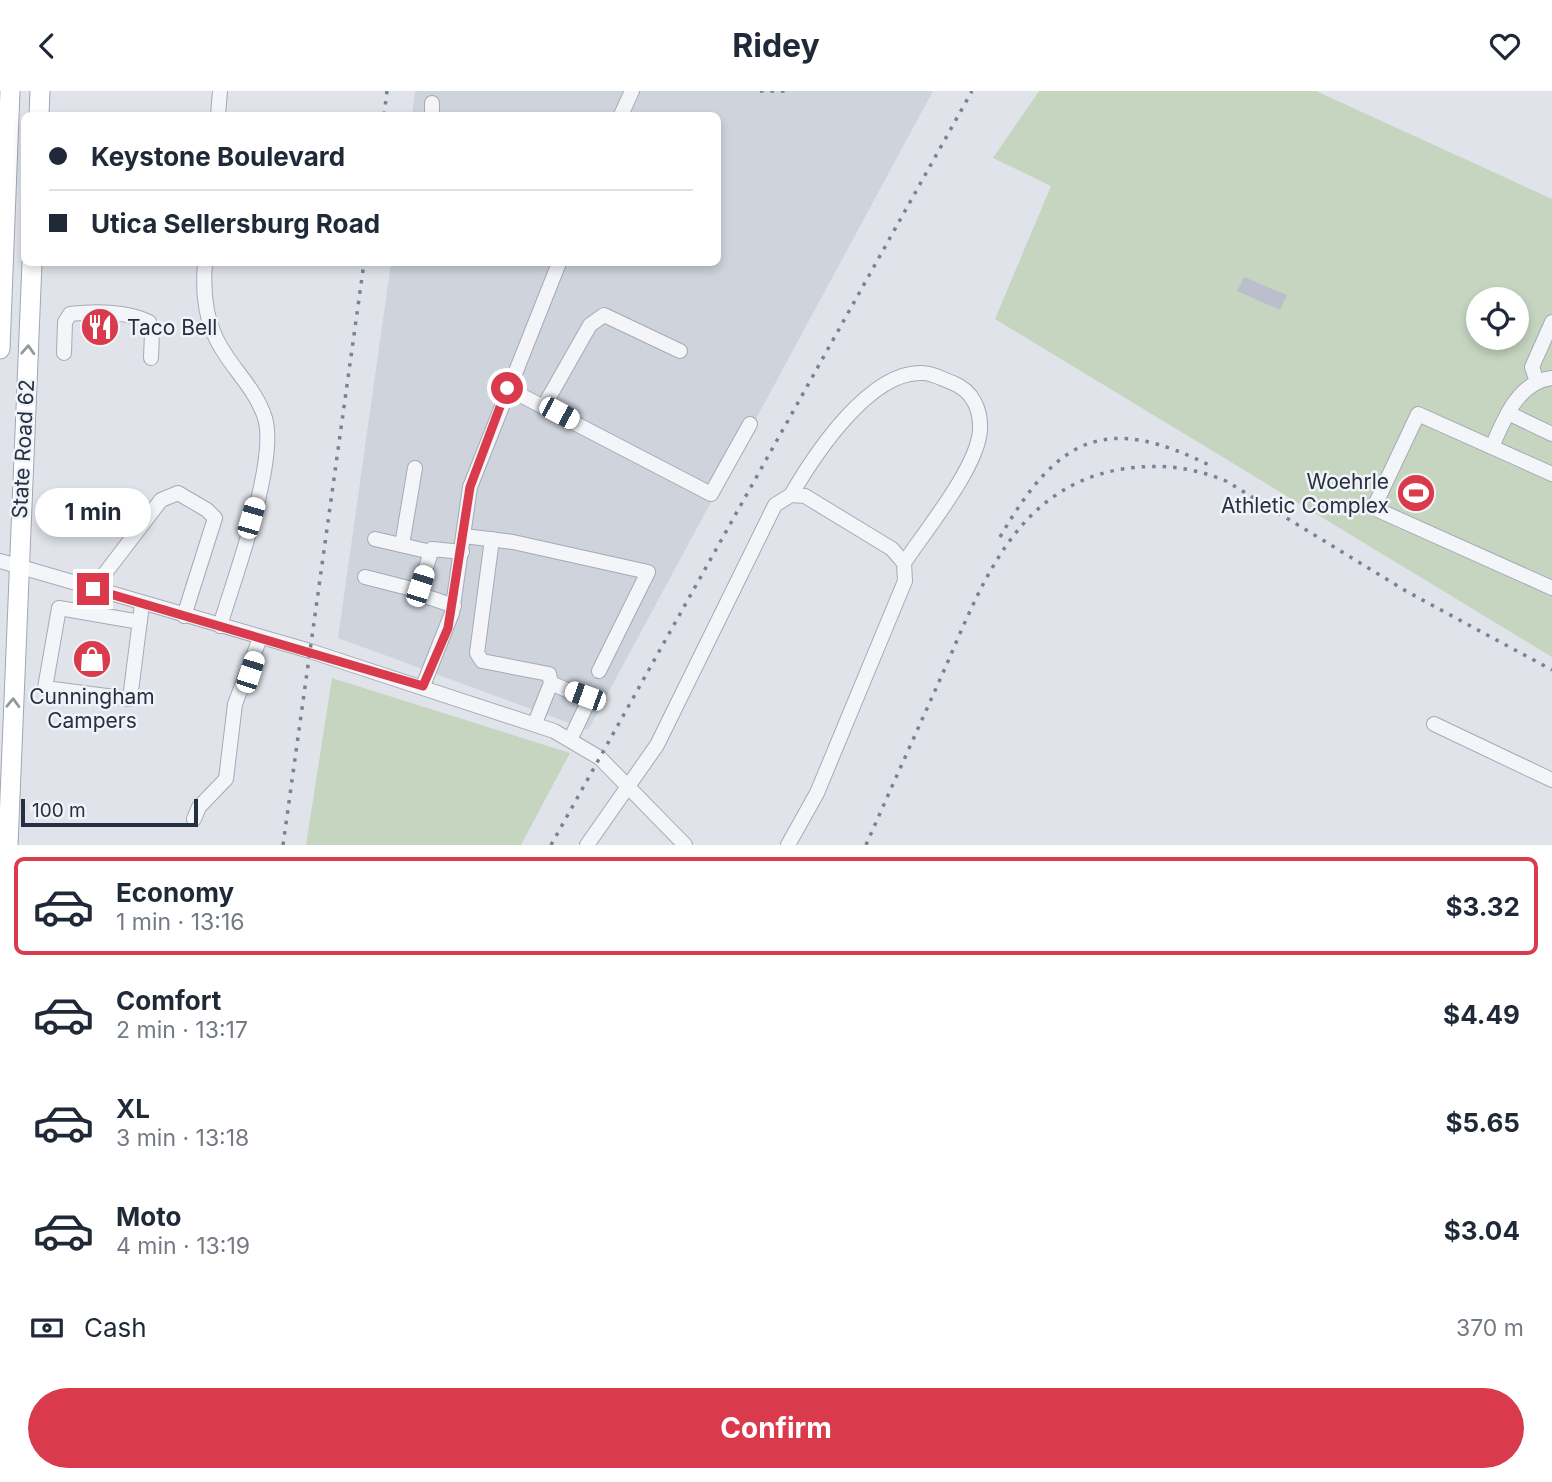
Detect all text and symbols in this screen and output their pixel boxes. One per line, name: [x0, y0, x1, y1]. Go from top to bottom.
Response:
text: Ridey: [732, 26, 820, 65]
icon: back: [28, 27, 66, 65]
icon: heart: [1486, 27, 1524, 65]
text: Keystone Boulevard: [91, 141, 345, 172]
text: Utica Sellersburg Road: [91, 208, 380, 239]
map controls: [1466, 287, 1529, 350]
button: locate: [1466, 287, 1529, 350]
restaurant icon: Taco Bell: [79, 306, 121, 348]
place label: Taco Bell: [127, 315, 217, 340]
one-way arrow: [20, 344, 35, 355]
route start: [491, 372, 523, 404]
street label: State Road 62: [7, 379, 39, 519]
car: [536, 394, 583, 432]
place label: Woehrle Athletic Complex: [1221, 469, 1389, 518]
sports icon: Woehrle Athletic Complex: [1395, 472, 1437, 514]
callout: 1 min: [35, 487, 151, 537]
car: [236, 495, 267, 541]
text: 1 min: [65, 498, 121, 526]
car: [404, 563, 437, 609]
route end: [77, 573, 109, 605]
shop icon: Cunningham Campers: [71, 638, 113, 680]
car: [234, 649, 267, 695]
car: [562, 679, 609, 713]
place label: Cunningham Campers: [29, 684, 155, 733]
one-way arrow: [5, 698, 20, 709]
scale bar: [21, 796, 198, 828]
text: 100 m: [32, 799, 86, 822]
icon: car: [32, 875, 95, 938]
text: Economy: [116, 877, 234, 908]
text: $3.32: [1445, 891, 1520, 922]
text: 1 min · 13:16: [116, 908, 245, 936]
icon: car: [32, 983, 95, 1046]
text: Comfort: [116, 985, 221, 1016]
text: $4.49: [1443, 999, 1520, 1030]
text: 2 min · 13:17: [116, 1016, 248, 1044]
icon: car: [32, 1091, 95, 1154]
text: XL: [116, 1093, 150, 1124]
text: $5.65: [1446, 1107, 1520, 1138]
text: 3 min · 13:18: [116, 1124, 249, 1152]
icon: car: [32, 1199, 95, 1262]
text: Moto: [116, 1201, 181, 1232]
text: $3.04: [1444, 1215, 1520, 1246]
text: 4 min · 13:19: [116, 1232, 250, 1260]
icon: cash: [28, 1309, 66, 1347]
text: Cash: [84, 1312, 147, 1343]
text: 370 m: [1456, 1314, 1524, 1342]
button: Confirm: [28, 1388, 1524, 1468]

